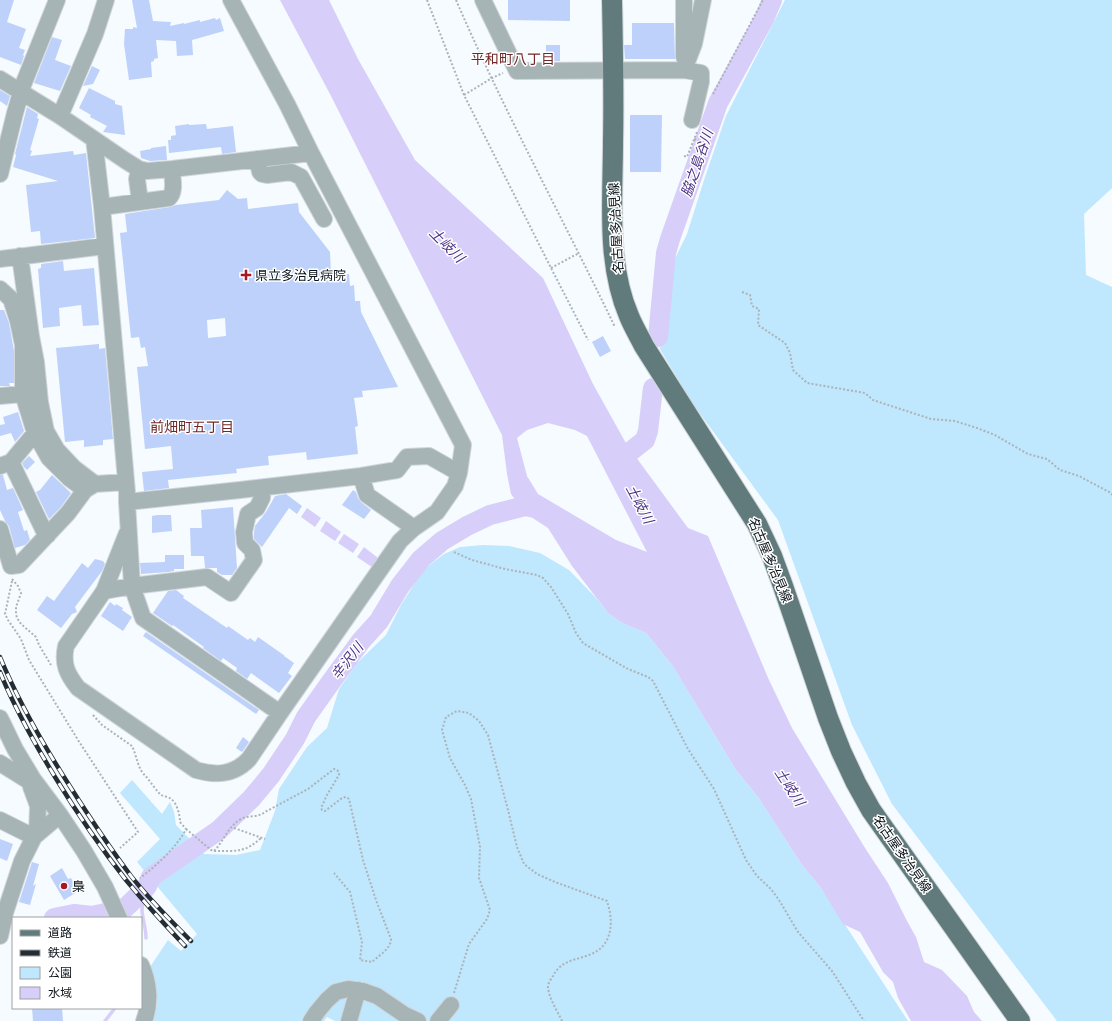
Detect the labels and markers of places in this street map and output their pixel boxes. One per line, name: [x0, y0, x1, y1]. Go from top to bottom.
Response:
place label: 県立多治見病院: [255, 267, 346, 284]
marker: 県立多治見病院: [240, 269, 252, 281]
place label: 梟: [72, 878, 85, 895]
marker: 梟: [59, 881, 69, 891]

